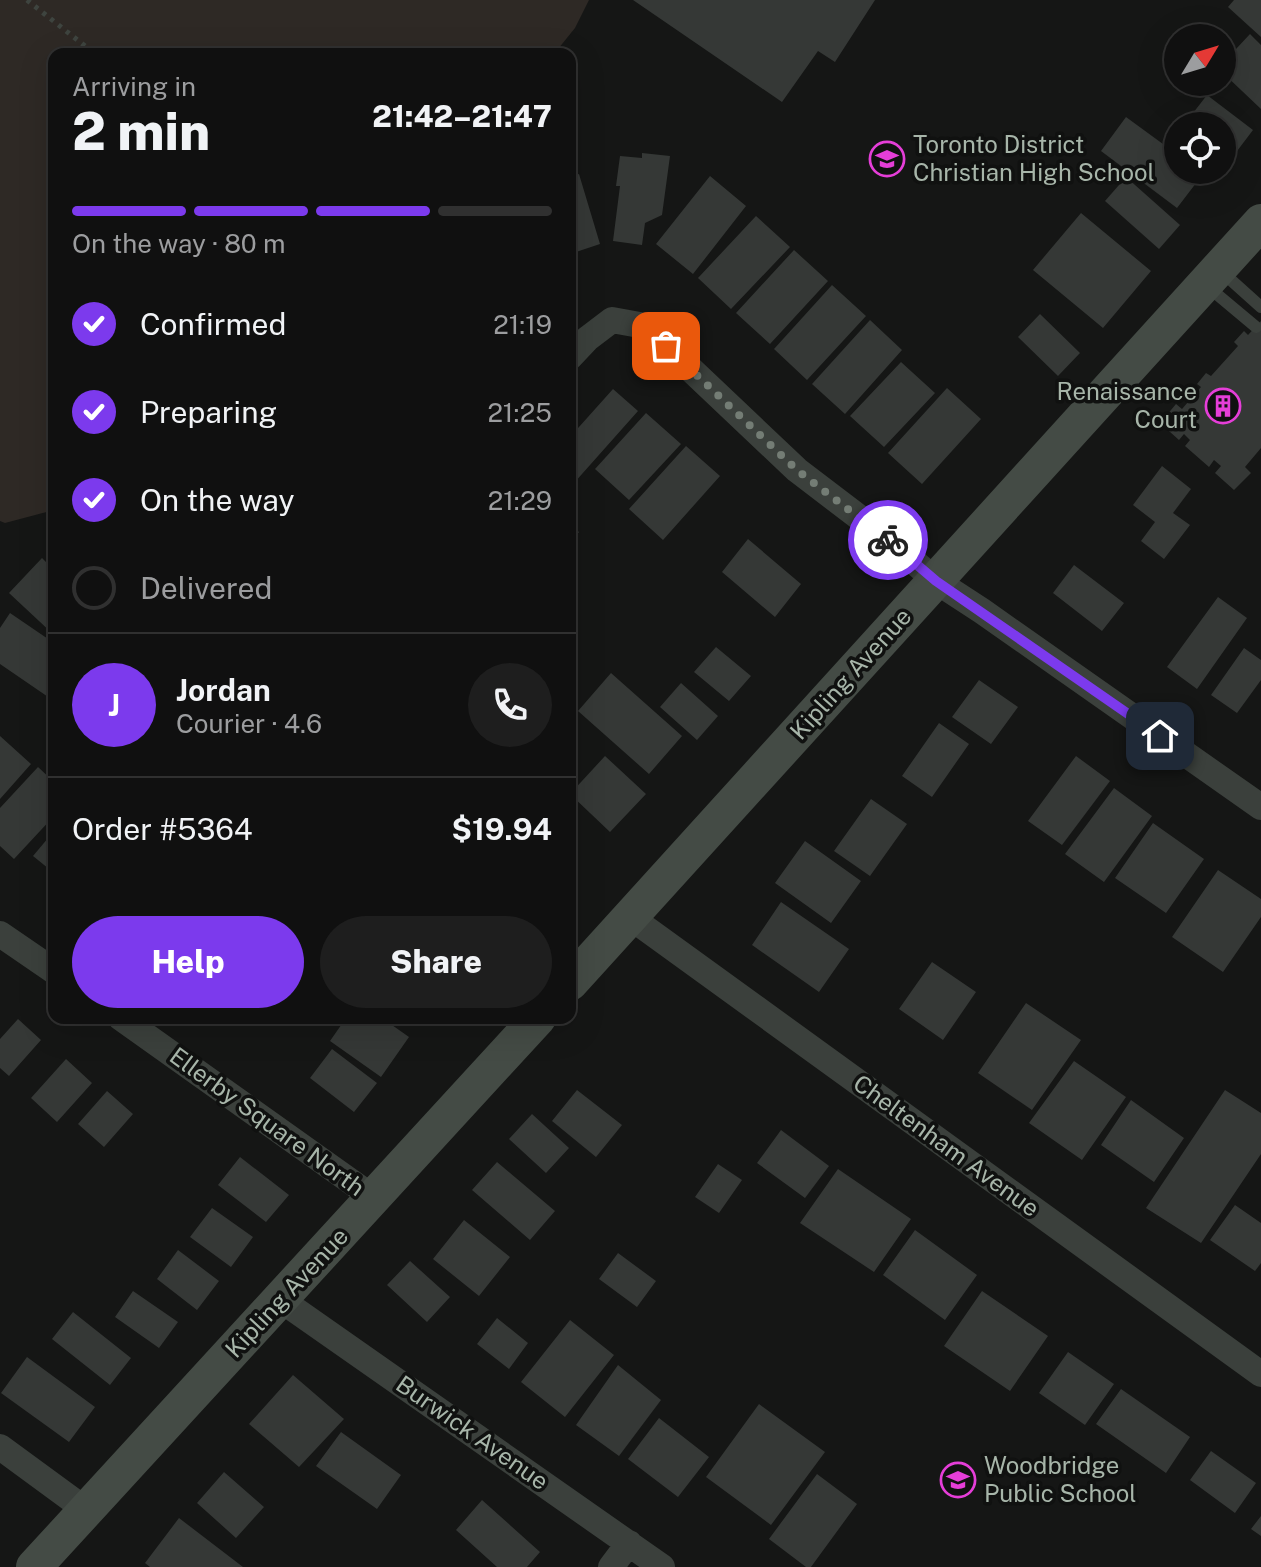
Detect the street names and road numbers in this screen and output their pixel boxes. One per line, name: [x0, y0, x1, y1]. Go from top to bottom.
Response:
street label: Kipling Avenue: [784, 602, 917, 745]
street label: Ellerby Square North: [165, 1041, 370, 1201]
street label: Cheltenham Avenue: [848, 1068, 1045, 1222]
street label: Kipling Avenue: [219, 1222, 353, 1363]
street label: Burwick Avenue: [391, 1369, 554, 1495]

